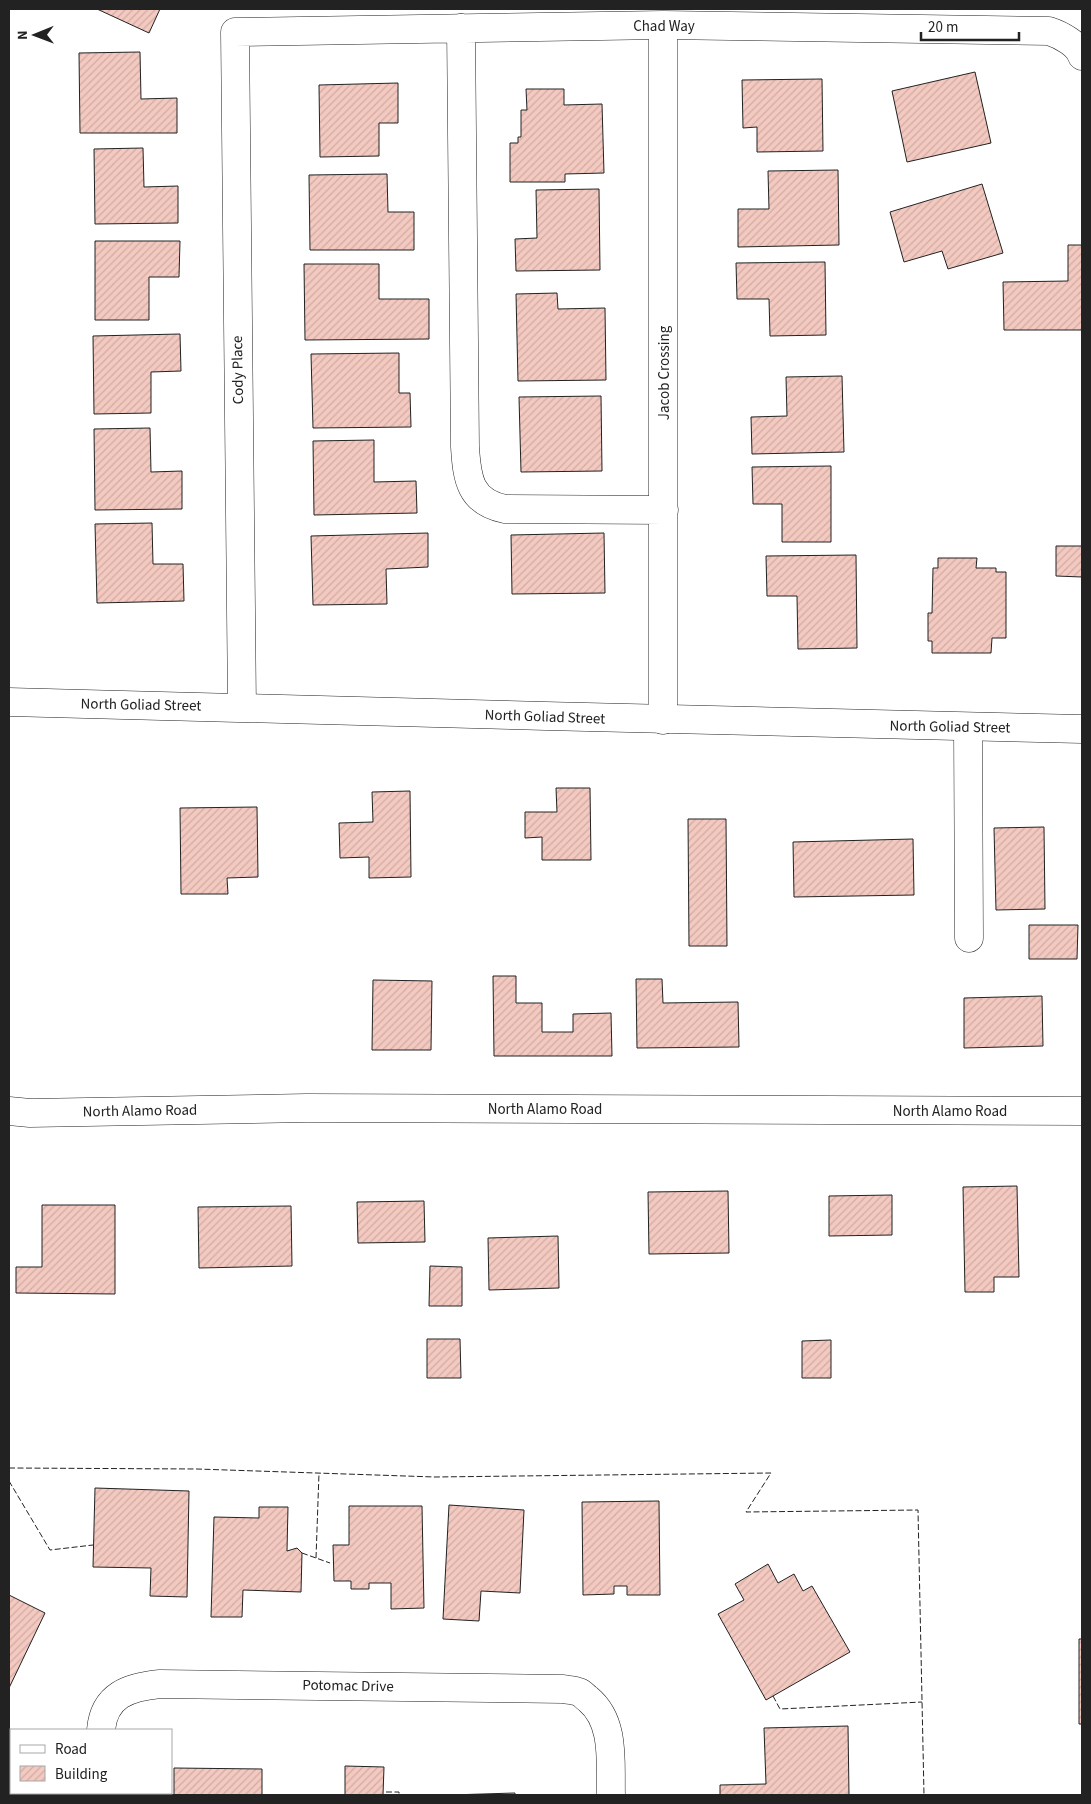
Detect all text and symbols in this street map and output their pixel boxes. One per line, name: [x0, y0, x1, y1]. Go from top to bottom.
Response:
north arrow: [10, 10, 60, 60]
scale bar: [921, 10, 1018, 42]
street label: Chad Way: [633, 16, 695, 37]
text: 20 m: [928, 17, 958, 38]
text: N: [13, 30, 33, 40]
street label: Jacob Crossing: [654, 325, 675, 420]
street label: Cody Place: [227, 335, 249, 405]
street label: North Goliad Street: [81, 693, 201, 717]
street label: North Goliad Street: [484, 704, 606, 730]
street label: North Goliad Street: [890, 715, 1010, 739]
street label: North Alamo Road: [488, 1099, 602, 1120]
street label: North Alamo Road: [83, 1100, 197, 1122]
street label: North Alamo Road: [893, 1101, 1007, 1122]
street label: Potomac Drive: [302, 1675, 394, 1697]
legend: [10, 1729, 172, 1794]
text: Road: [55, 1739, 87, 1760]
text: Building: [55, 1764, 108, 1785]

